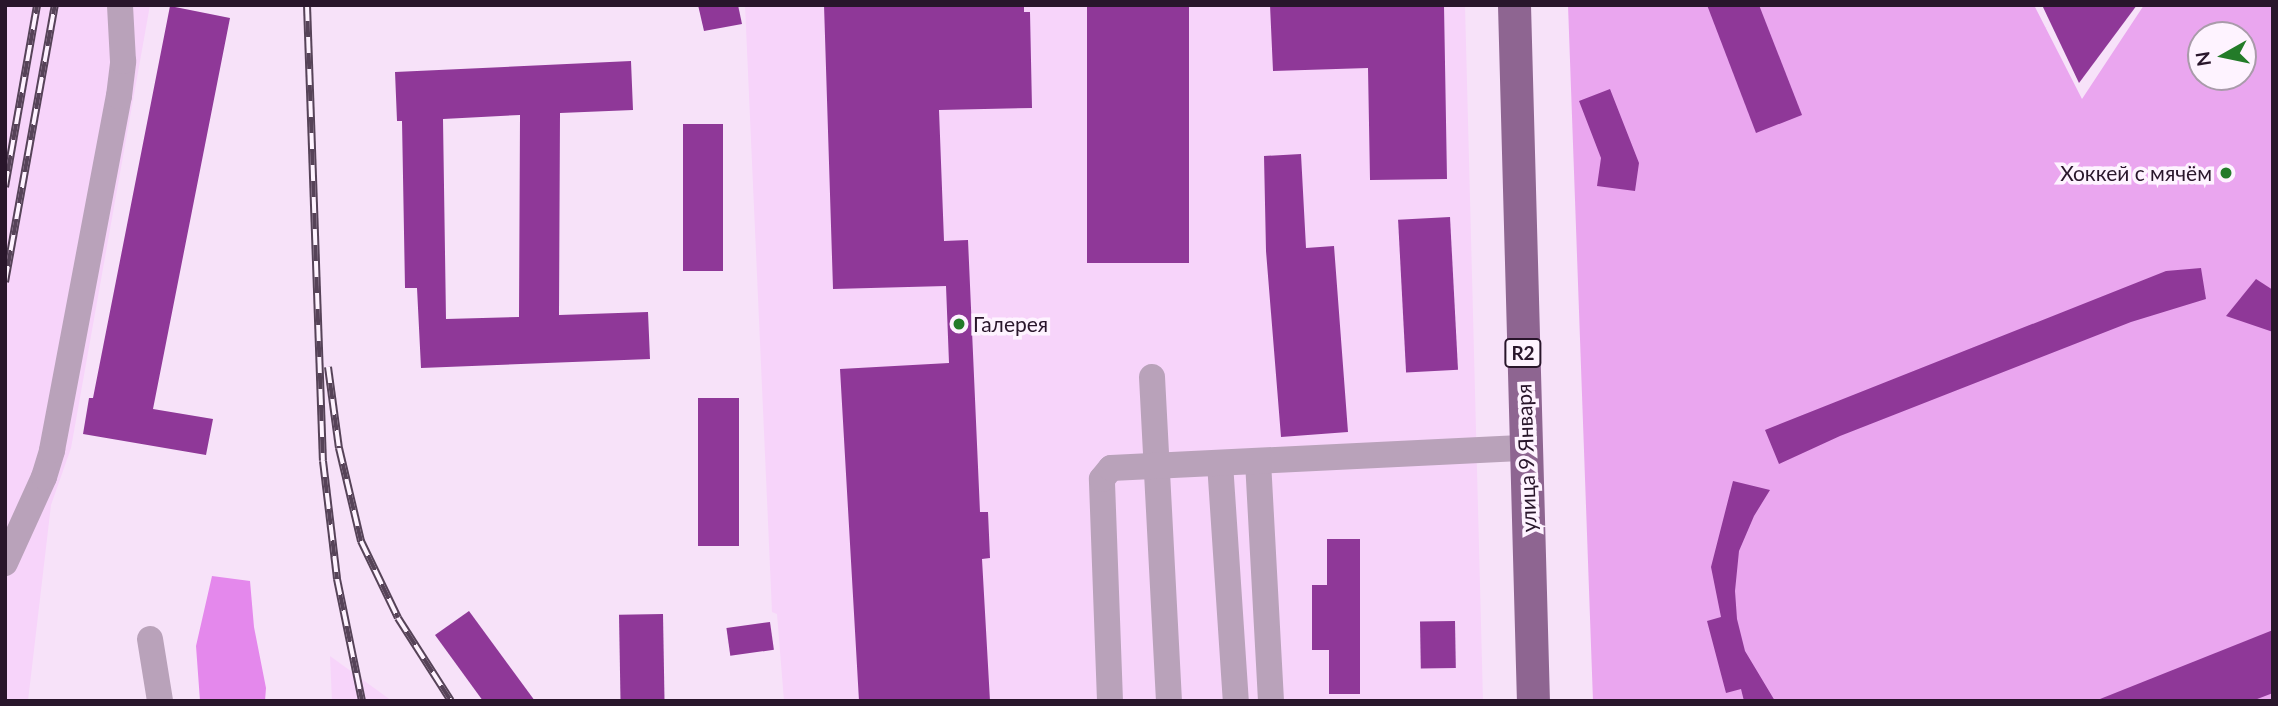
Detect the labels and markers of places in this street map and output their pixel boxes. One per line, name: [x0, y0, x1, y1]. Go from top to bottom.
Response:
place label: Хоккей с мячём: [2060, 160, 2212, 186]
marker: Хоккей с мячём: [2218, 165, 2234, 181]
place label: Галерея: [973, 311, 1048, 337]
marker: Галерея: [951, 316, 967, 332]

